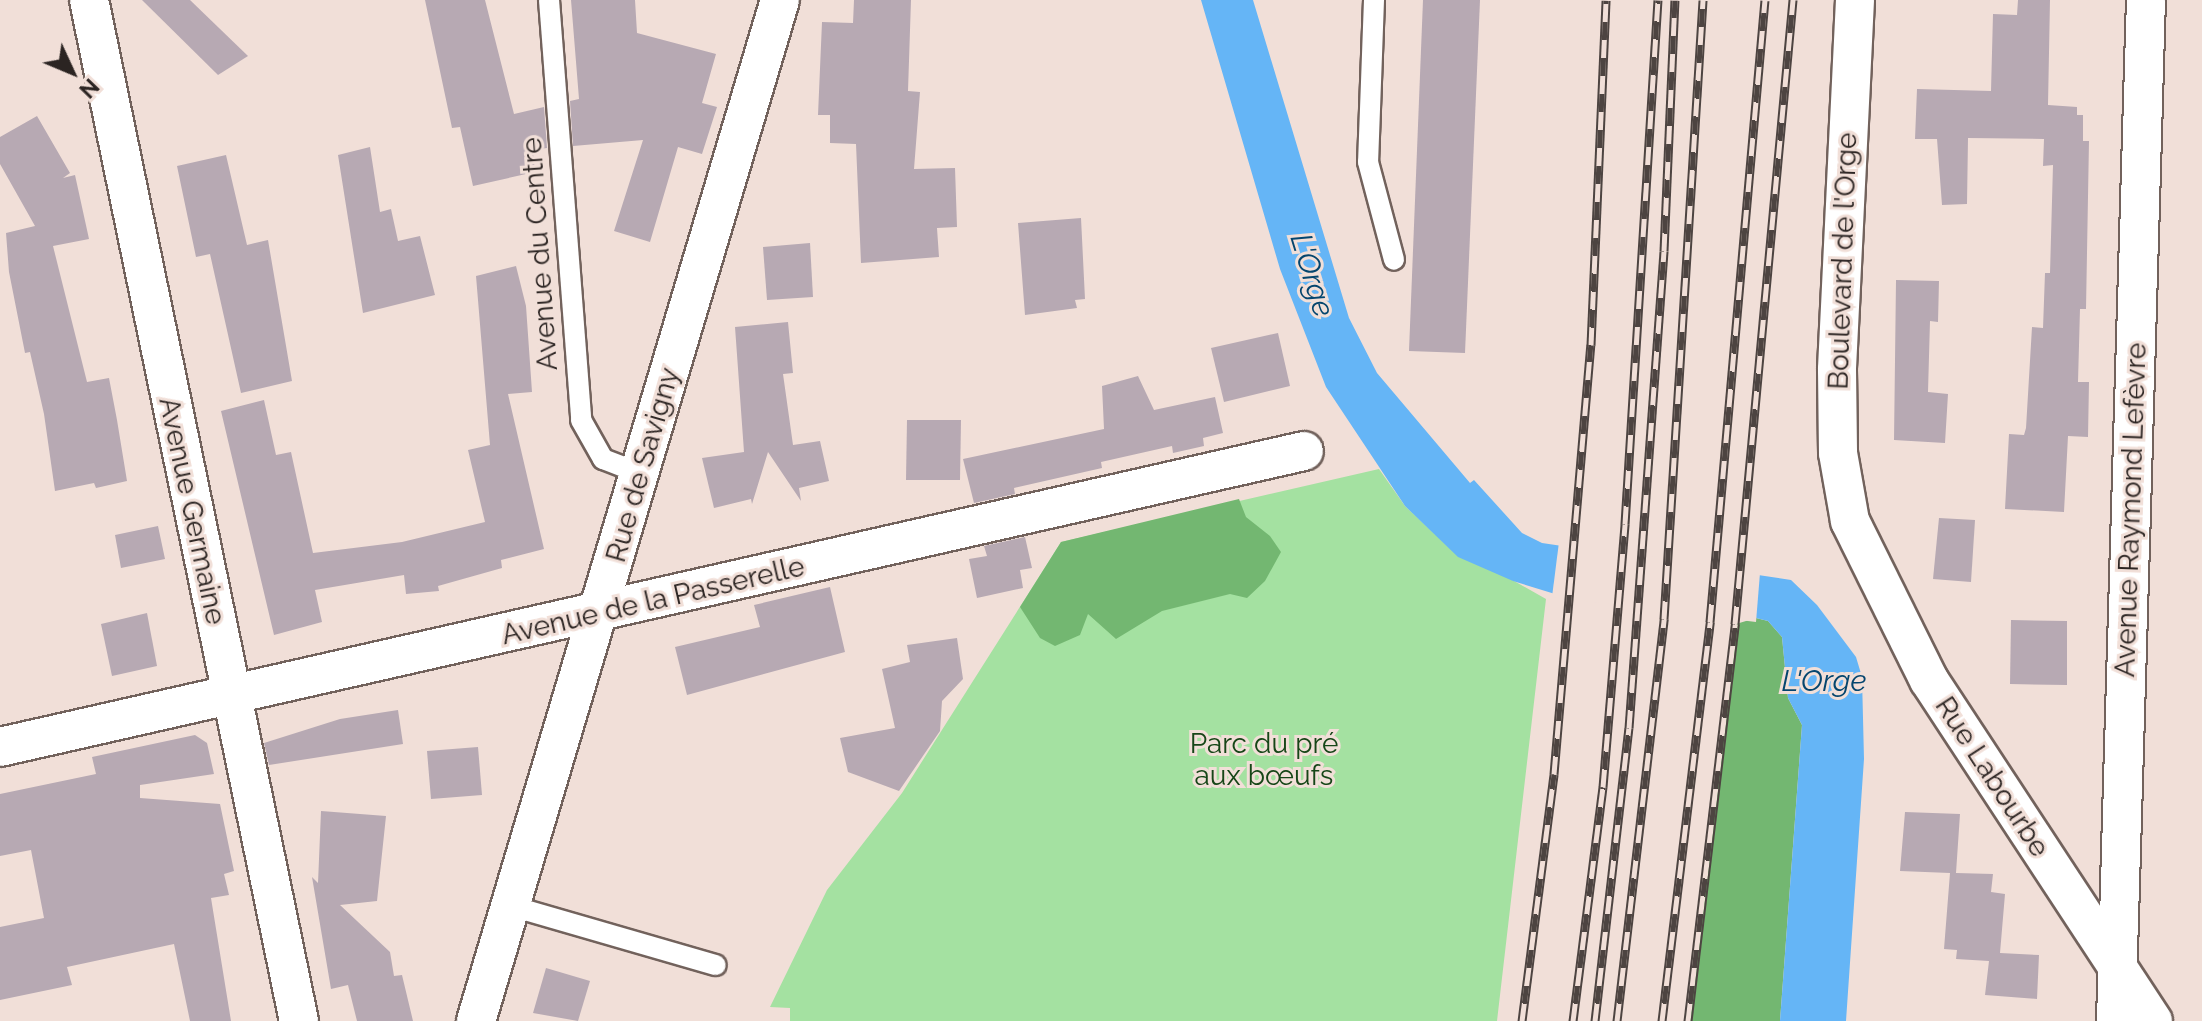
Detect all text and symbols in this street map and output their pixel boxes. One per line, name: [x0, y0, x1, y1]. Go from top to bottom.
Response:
north arrow: [32, 32, 112, 112]
text: N: [74, 74, 104, 104]
street label: Boulevard de l'Orge: [1822, 132, 1864, 390]
street label: Avenue du Centre: [515, 136, 565, 372]
water label: L'Orge: [1282, 229, 1342, 321]
street label: Avenue Raymond Lefèvre: [2108, 342, 2154, 678]
street label: Rue de Savigny: [599, 364, 687, 566]
street label: Avenue Germaine: [151, 394, 233, 628]
street label: Avenue de la Passerelle: [498, 550, 808, 652]
water label: L'Orge: [1782, 663, 1866, 699]
street label: Rue Labourbe: [1928, 691, 2056, 863]
park label: Parc du pré aux bœufs: [1190, 727, 1338, 793]

